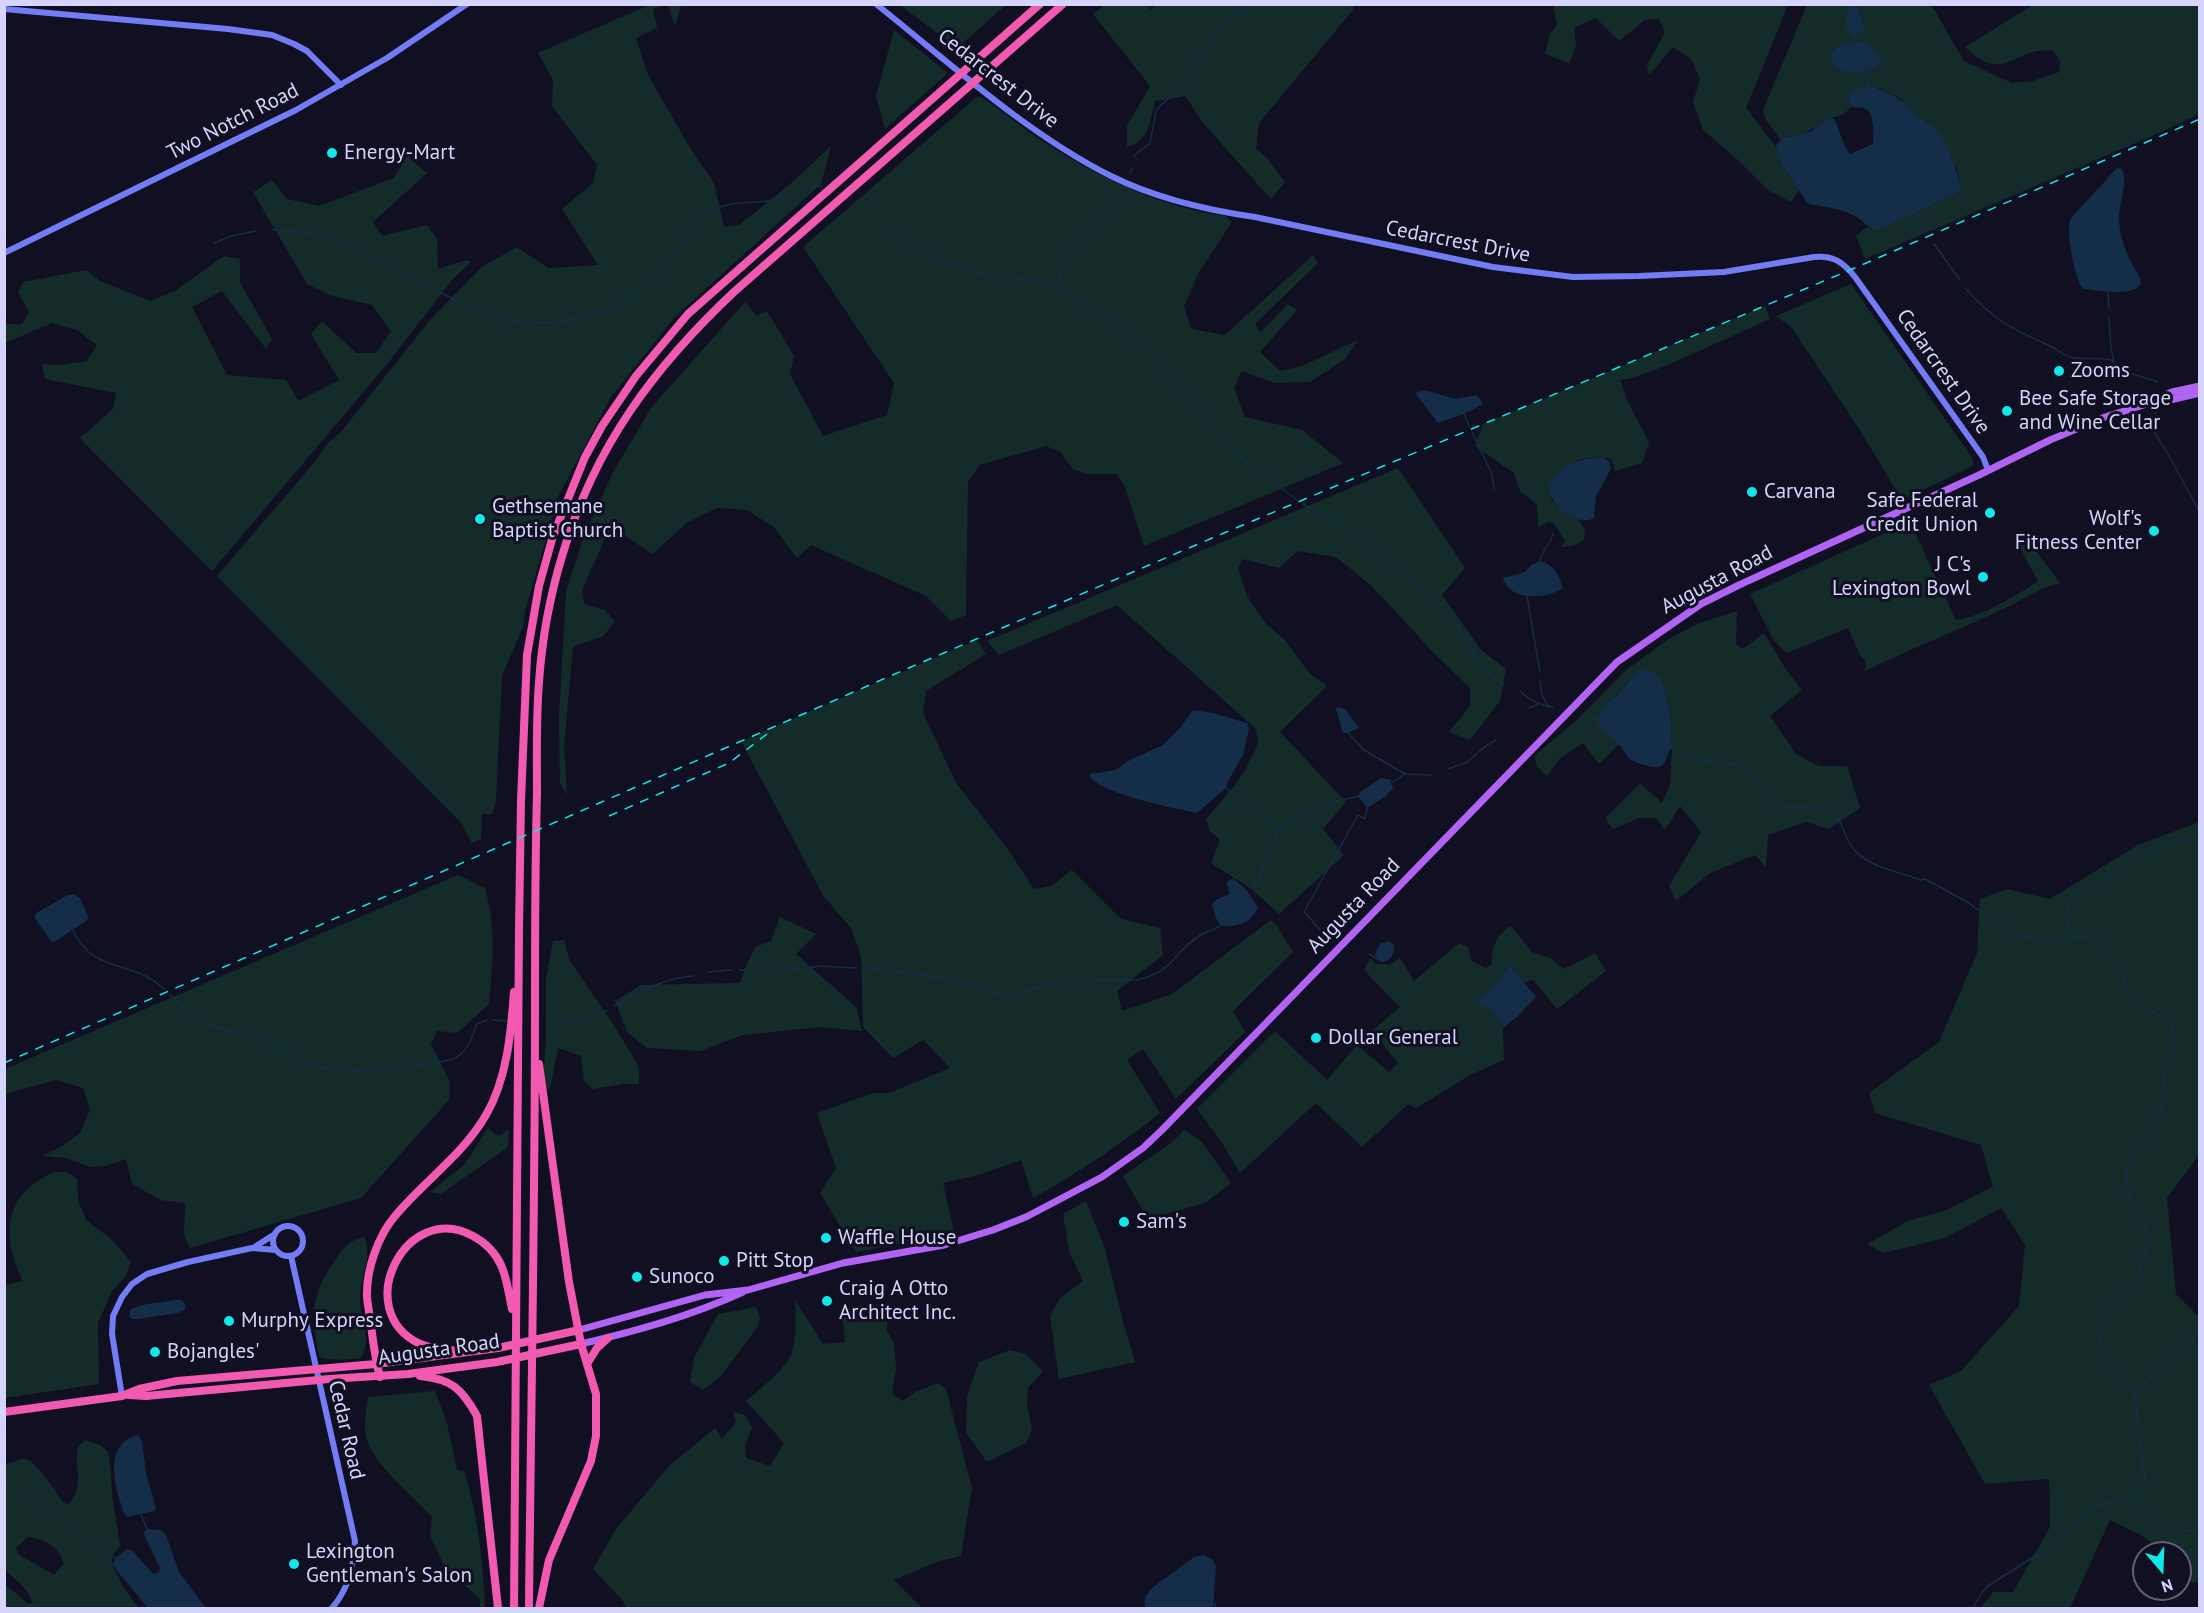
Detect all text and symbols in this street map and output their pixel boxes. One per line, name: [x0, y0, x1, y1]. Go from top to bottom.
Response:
street label: Cedarcrest Drive: [932, 24, 1064, 134]
street label: Two Notch Road: [163, 78, 303, 166]
place label: Energy-Mart: [344, 140, 455, 166]
marker: Energy-Mart: [325, 146, 339, 160]
street label: Cedarcrest Drive: [1384, 216, 1532, 268]
street label: Cedarcrest Drive: [1891, 305, 1995, 439]
place label: Zooms: [2071, 358, 2130, 384]
marker: Zooms: [2052, 364, 2066, 378]
place label: Bee Safe Storage and Wine Cellar: [2019, 386, 2171, 436]
marker: Bee Safe Storage and Wine Cellar: [2000, 404, 2014, 418]
place label: Carvana: [1764, 479, 1836, 505]
marker: Carvana: [1745, 485, 1759, 499]
place label: Safe Federal Credit Union: [1865, 488, 1978, 538]
place label: Gethsemane Baptist Church: [492, 494, 623, 544]
marker: Safe Federal Credit Union: [1983, 506, 1997, 520]
place label: Wolf's Fitness Center: [2015, 506, 2142, 556]
marker: Gethsemane Baptist Church: [473, 512, 487, 526]
marker: Wolf's Fitness Center: [2147, 524, 2161, 538]
street label: Augusta Road: [1657, 540, 1777, 620]
place label: J C's Lexington Bowl: [1832, 552, 1971, 602]
marker: J C's Lexington Bowl: [1976, 570, 1990, 584]
street label: Augusta Road: [1302, 853, 1406, 959]
place label: Dollar General: [1328, 1025, 1458, 1051]
marker: Dollar General: [1309, 1031, 1323, 1045]
place label: Sam's: [1136, 1209, 1187, 1235]
marker: Sam's: [1117, 1215, 1131, 1229]
place label: Waffle House: [838, 1225, 956, 1251]
marker: Waffle House: [819, 1231, 833, 1245]
place label: Pitt Stop: [736, 1248, 814, 1274]
marker: Pitt Stop: [717, 1254, 731, 1268]
place label: Sunoco: [649, 1264, 714, 1290]
marker: Sunoco: [630, 1270, 644, 1284]
place label: Craig A Otto Architect Inc.: [839, 1276, 956, 1326]
marker: Craig A Otto Architect Inc.: [820, 1294, 834, 1308]
place label: Murphy Express: [241, 1308, 383, 1334]
marker: Murphy Express: [222, 1314, 236, 1328]
street label: Augusta Road: [377, 1329, 501, 1371]
place label: Bojangles': [167, 1339, 260, 1365]
marker: Bojangles': [148, 1345, 162, 1359]
street label: Cedar Road: [322, 1378, 370, 1482]
place label: Lexington Gentleman's Salon: [306, 1539, 472, 1589]
north arrow: [2132, 1541, 2192, 1601]
marker: Lexington Gentleman's Salon: [287, 1557, 301, 1571]
text: N: [2159, 1575, 2175, 1597]

